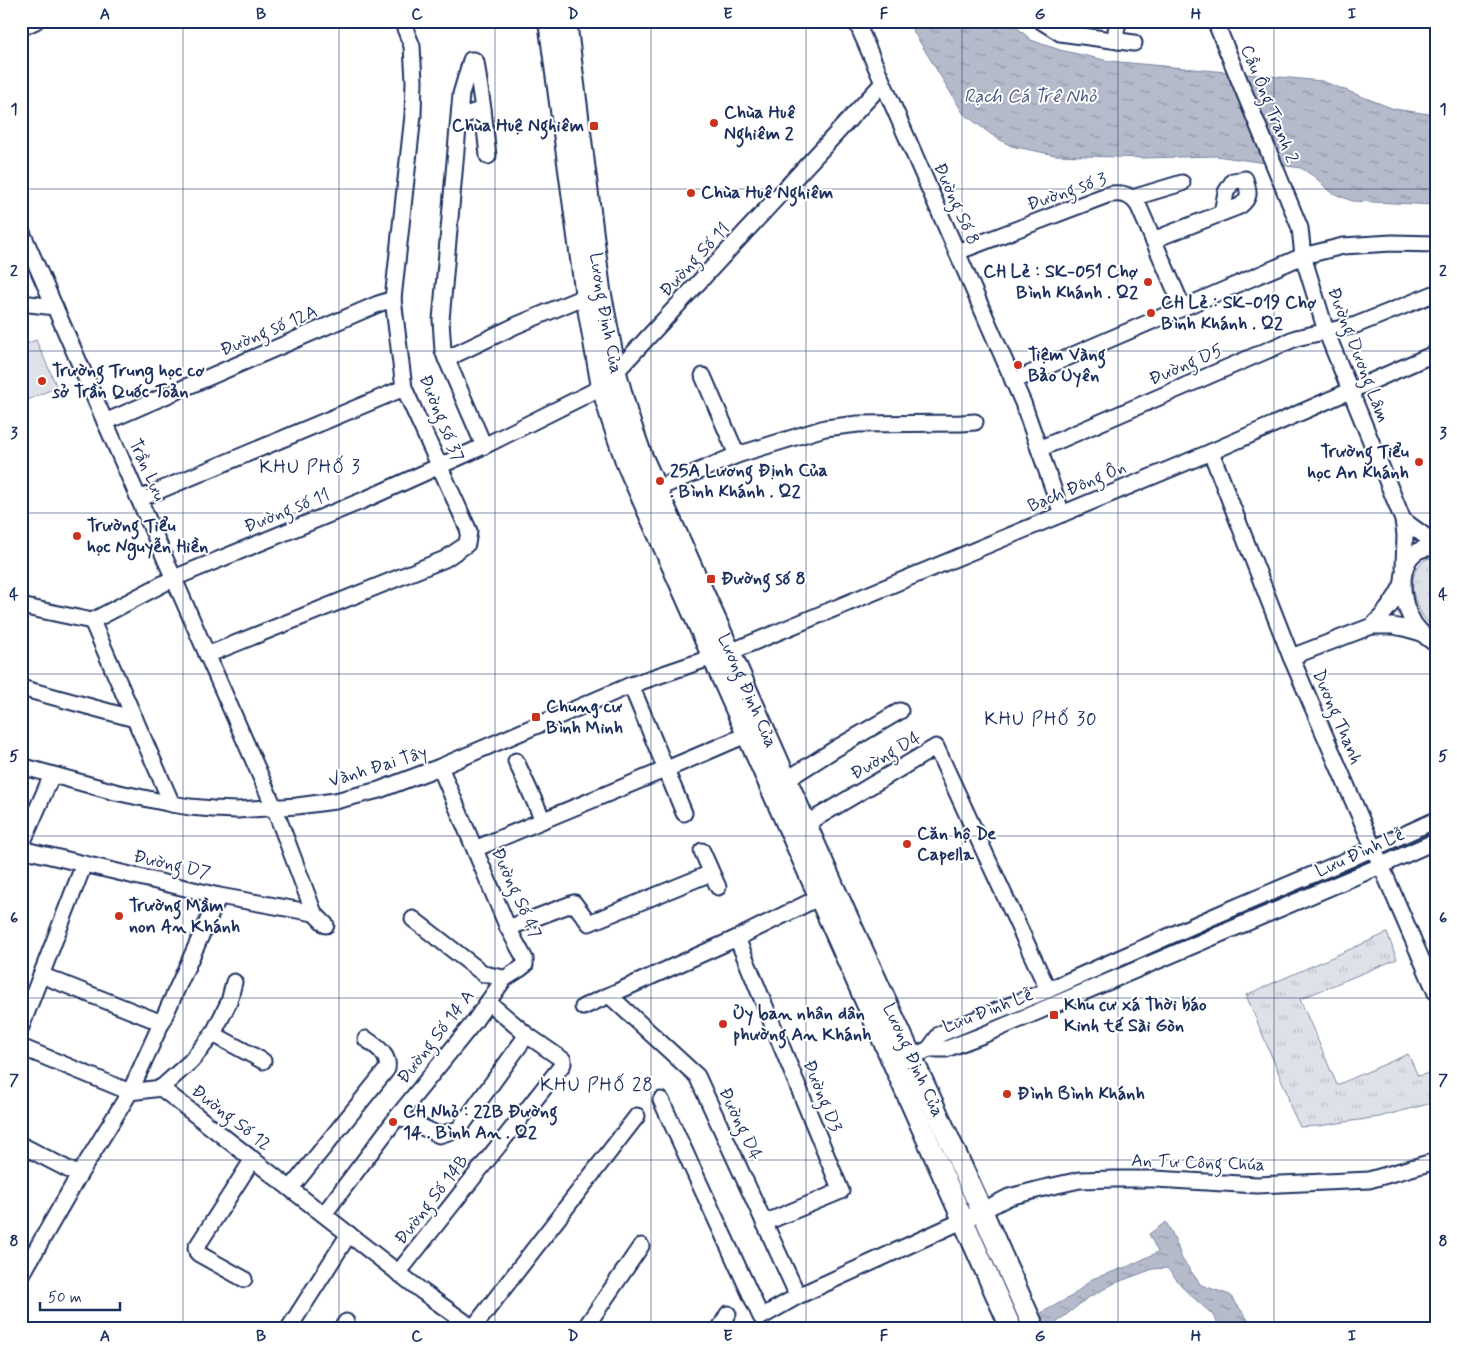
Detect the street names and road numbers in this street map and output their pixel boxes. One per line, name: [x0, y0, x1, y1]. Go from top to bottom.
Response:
street label: Cầu Ông Tranh 2: [1232, 41, 1304, 168]
street label: Đường Số 8: [925, 159, 985, 250]
street label: Đường số 3: [1024, 167, 1111, 219]
street label: Đường Số 11: [654, 218, 737, 304]
street label: Lương Định Của: [583, 251, 628, 376]
street label: Đường Dương Lâm: [1319, 284, 1395, 427]
street label: Đường số 12A: [217, 300, 322, 364]
street label: Đường D5: [1145, 339, 1228, 393]
street label: Đường số 37: [411, 371, 469, 466]
street label: Trần Lựu: [123, 435, 171, 505]
street label: Bạch Đông Ôn: [1024, 456, 1131, 520]
street label: Đường số 11: [241, 483, 334, 541]
street label: Lương Định Của: [711, 630, 783, 752]
street label: Dương Thanh: [1304, 666, 1368, 769]
street label: Đường D4: [846, 726, 927, 788]
street label: Vành Đai Tây: [326, 741, 430, 793]
street label: Lưu Đình Lễ: [1312, 823, 1408, 883]
street label: Đường D7: [131, 844, 213, 887]
street label: Đường Số 47: [483, 844, 547, 943]
street label: Lưu Đình Lễ: [939, 983, 1037, 1039]
street label: Đường Số 14 A: [392, 985, 482, 1090]
street label: Lương Định Của: [876, 999, 949, 1121]
street label: Đường D3: [795, 1056, 847, 1136]
street label: Đường Số 12: [185, 1079, 276, 1158]
street label: Đường D4: [711, 1084, 767, 1165]
street label: An Tư Công Chúa: [1131, 1149, 1265, 1179]
street label: Đường Số 14B: [389, 1150, 476, 1251]

